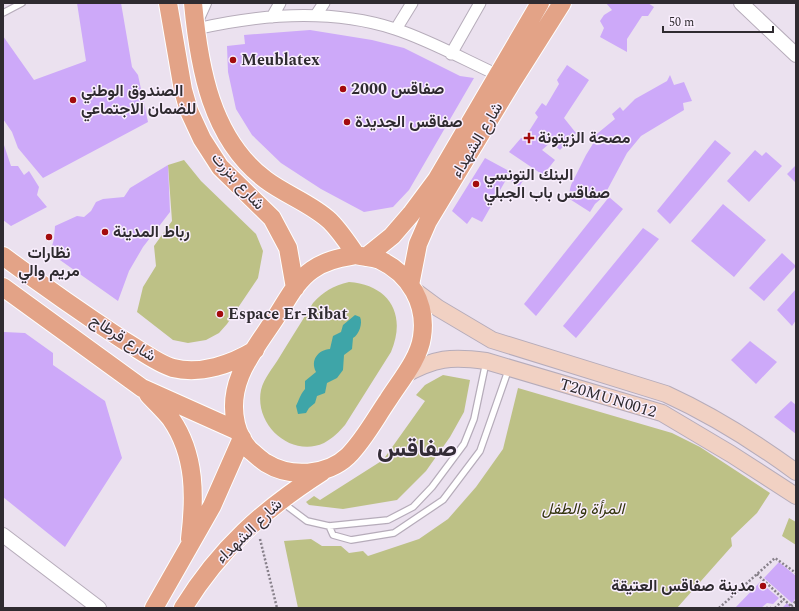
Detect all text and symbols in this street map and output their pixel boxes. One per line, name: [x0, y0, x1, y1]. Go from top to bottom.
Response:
scale bar: [663, 8, 773, 34]
text: 50 m: [669, 13, 694, 32]
place label: Meublatex: [241, 48, 320, 72]
marker: Meublatex: [228, 55, 238, 65]
place label: صفاقس 2000: [351, 77, 444, 101]
place label: الصندوق الوطني للضمان الاجتماعي: [81, 79, 196, 122]
marker: صفاقس 2000: [338, 84, 348, 94]
marker: الصندوق الوطني للضمان الاجتماعي: [68, 95, 78, 105]
street label: شارع الشهداء: [445, 98, 509, 182]
place label: صفاقس الجديدة: [355, 110, 462, 134]
marker: صفاقس الجديدة: [342, 117, 352, 127]
place label: مصحة الزيتونة: [538, 126, 631, 150]
marker: مصحة الزيتونة: [523, 132, 535, 144]
street label: شارع بنزرت: [206, 147, 270, 215]
place label: البنك التونسي صفاقس باب الجبلي: [484, 163, 610, 206]
marker: البنك التونسي صفاقس باب الجبلي: [471, 179, 481, 189]
place label: رباط المدينة: [113, 220, 190, 244]
marker: رباط المدينة: [100, 227, 110, 237]
marker: نظارات مريم والي: [44, 232, 54, 242]
place label: نظارات مريم والي: [18, 241, 80, 284]
place label: Espace Er-Ribat: [228, 302, 348, 326]
street label: شارع قرطاج: [85, 308, 161, 368]
marker: Espace Er-Ribat: [215, 309, 225, 319]
street label: T20MUN0012: [557, 372, 659, 424]
district label: صفاقس: [377, 431, 457, 467]
street label: شارع الشهداء: [210, 493, 288, 569]
park label: المرأة والطفل: [542, 497, 627, 521]
place label: مدينة صفاقس العتيقة: [611, 574, 755, 598]
marker: مدينة صفاقس العتيقة: [758, 581, 768, 591]

